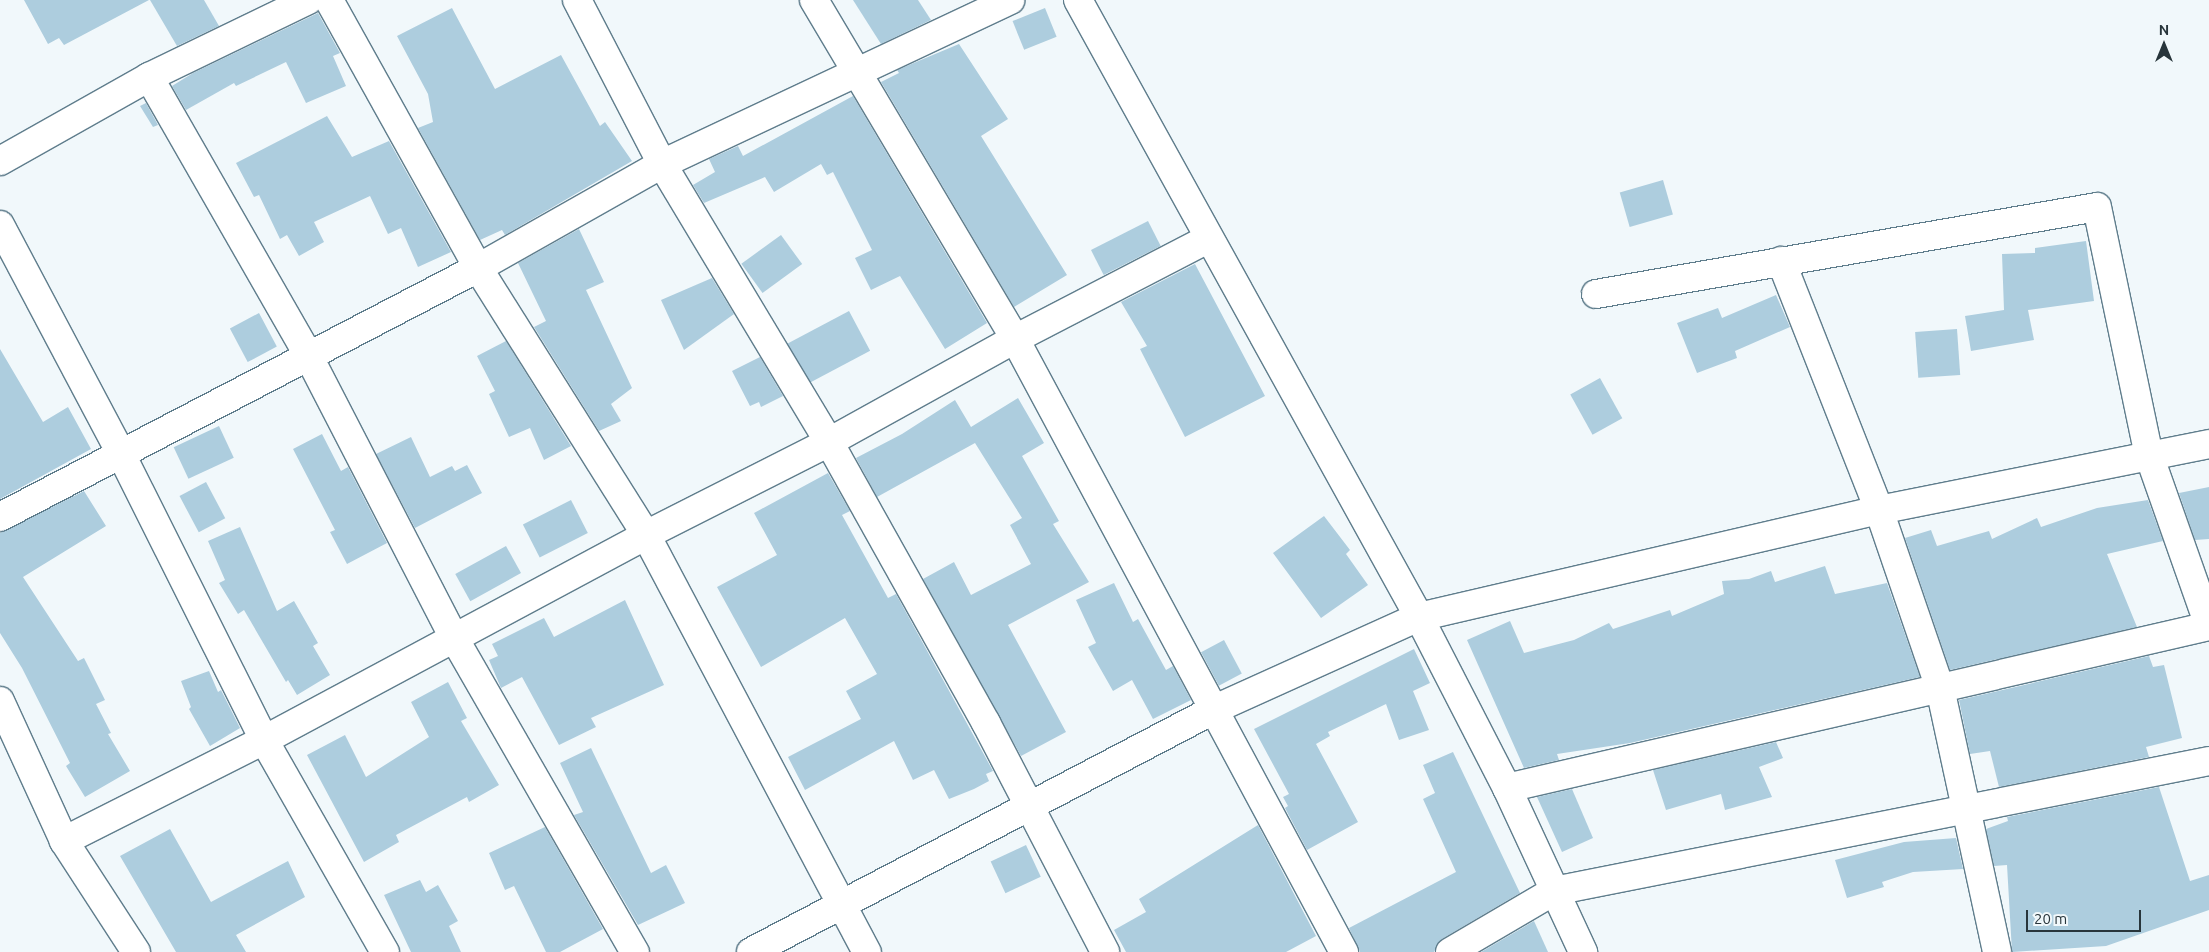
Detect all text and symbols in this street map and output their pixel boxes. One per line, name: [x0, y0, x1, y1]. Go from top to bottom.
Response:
north arrow: [2139, 20, 2189, 70]
text: N: [2159, 22, 2169, 38]
scale bar: [2029, 900, 2144, 932]
text: 20 m: [2034, 910, 2067, 927]

